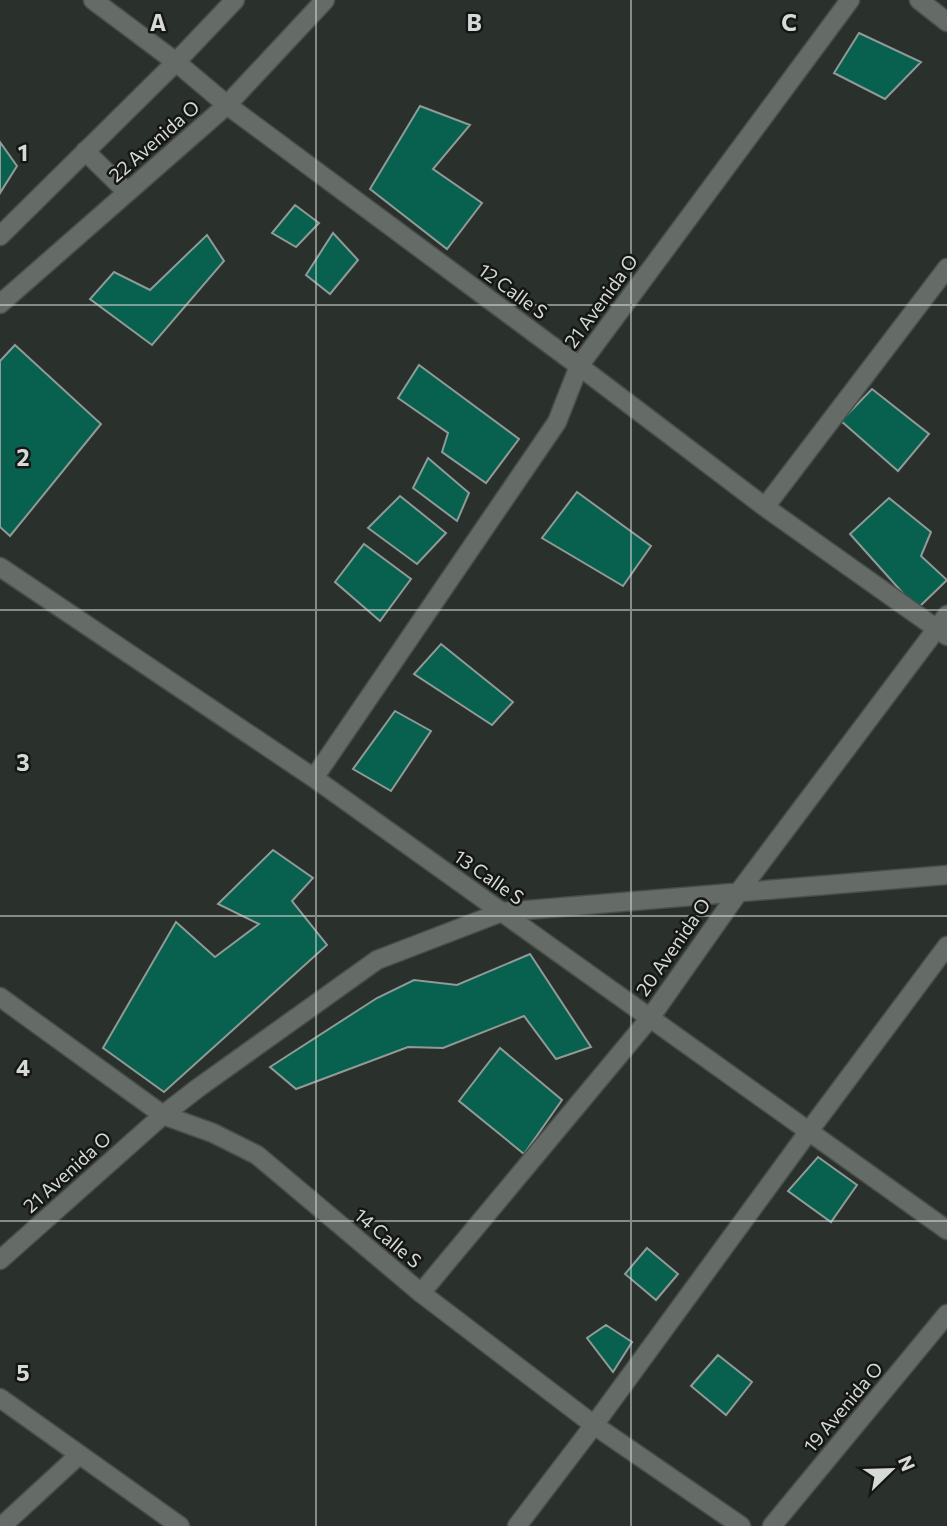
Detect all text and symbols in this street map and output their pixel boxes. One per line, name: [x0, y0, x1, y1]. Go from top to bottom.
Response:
text: A: [150, 8, 167, 36]
text: B: [466, 8, 482, 36]
text: C: [781, 8, 797, 36]
street label: 22 Avenida O: [104, 95, 204, 186]
text: 1: [18, 138, 28, 166]
street label: 21 Avenida O: [559, 249, 642, 352]
street label: 12 Calle S: [474, 258, 552, 323]
text: 2: [16, 443, 30, 471]
text: 3: [16, 748, 30, 776]
street label: 13 Calle S: [450, 844, 529, 909]
street label: 20 Avenida O: [630, 893, 715, 1000]
text: 4: [16, 1053, 30, 1081]
street label: 21 Avenida O: [18, 1126, 115, 1217]
street label: 14 Calle S: [350, 1203, 427, 1272]
street label: 19 Avenida O: [798, 1357, 887, 1457]
text: 5: [16, 1358, 30, 1386]
north arrow: [856, 1435, 926, 1505]
text: N: [894, 1452, 920, 1474]

